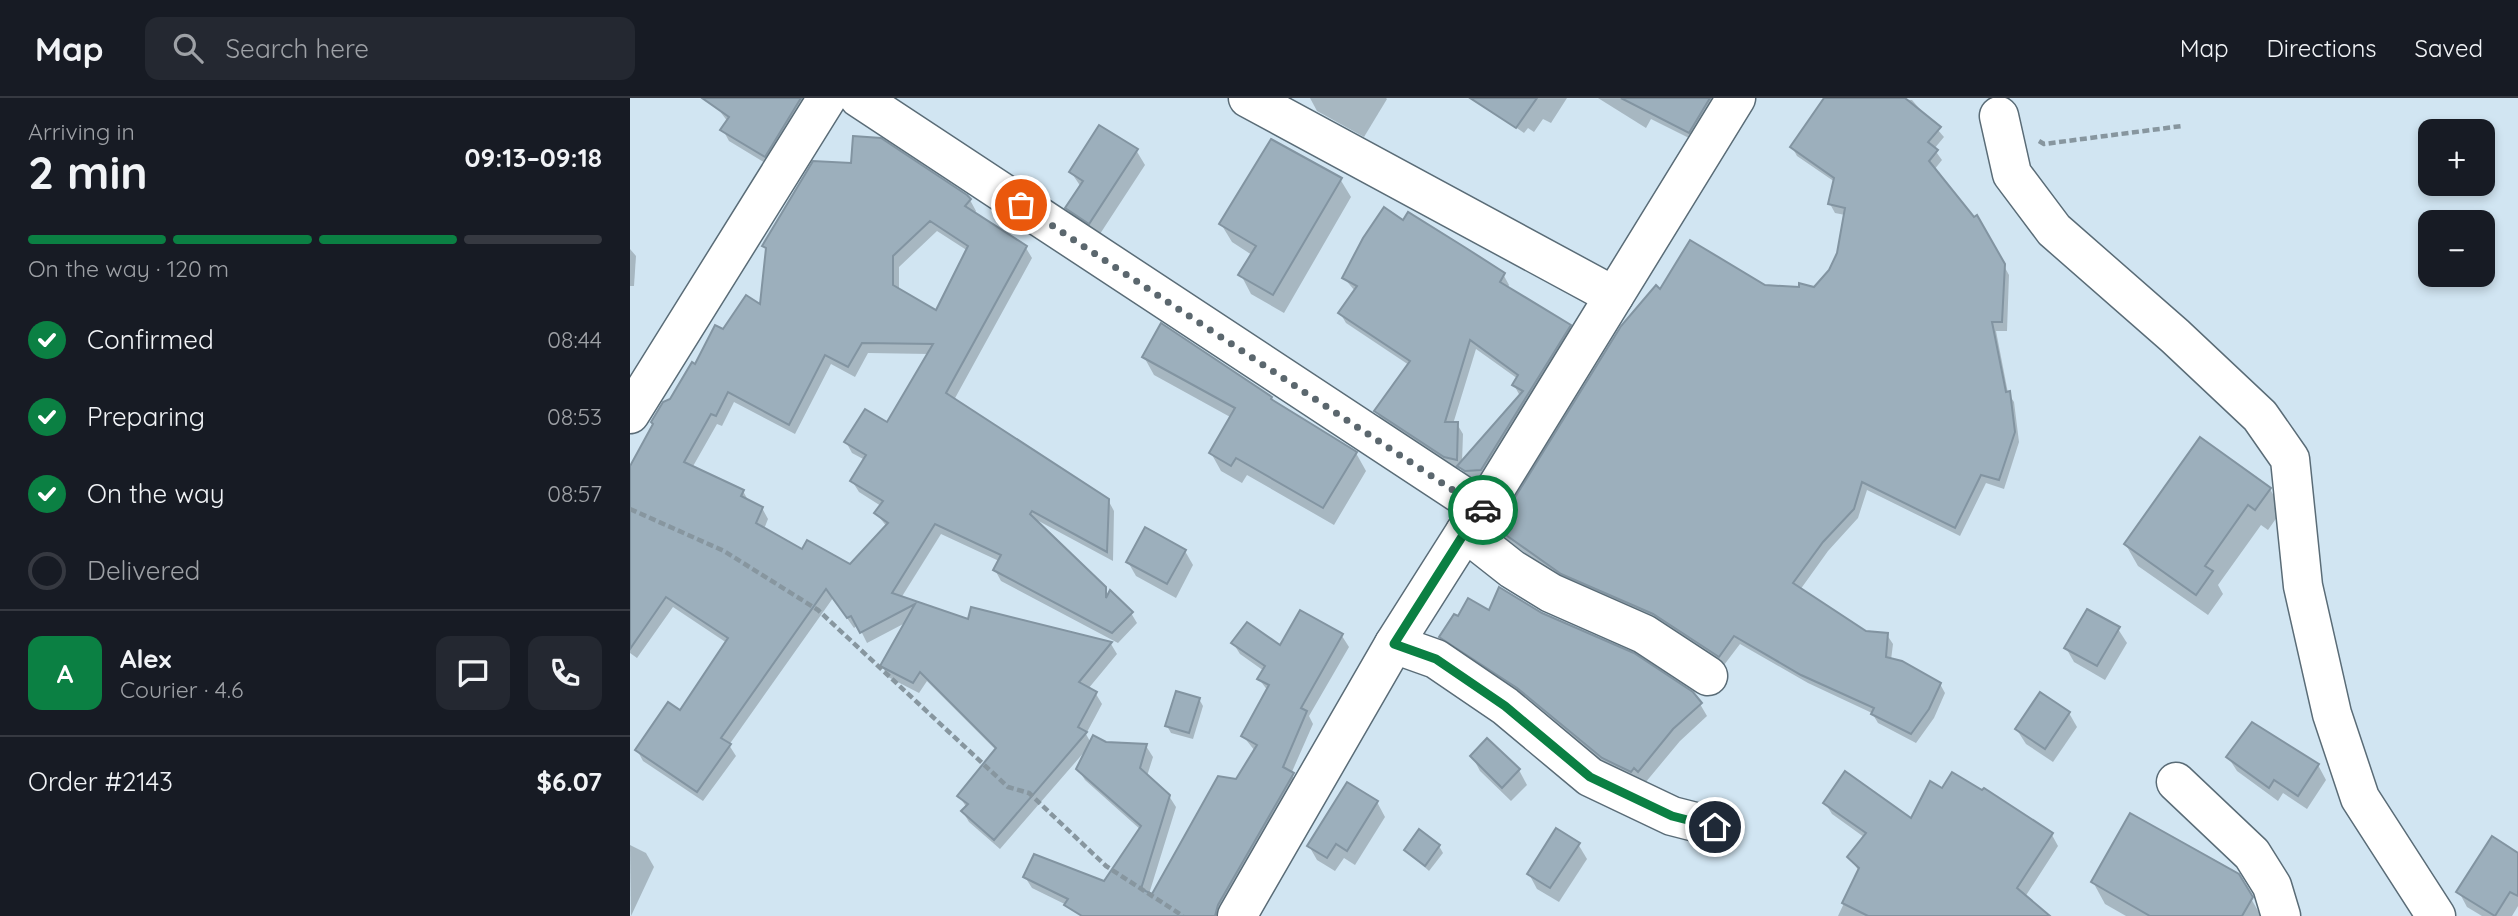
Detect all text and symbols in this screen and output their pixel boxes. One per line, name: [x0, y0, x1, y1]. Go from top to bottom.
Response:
search box: [145, 17, 635, 80]
text: Map: [35, 28, 103, 69]
icon: search: [169, 29, 207, 67]
text: Search here: [225, 32, 369, 65]
text: Map: [2180, 33, 2229, 63]
text: Directions: [2267, 33, 2377, 63]
text: Saved: [2415, 33, 2483, 63]
text: Arriving in: [28, 117, 135, 146]
map controls: [2418, 119, 2495, 287]
button: +: [2418, 119, 2495, 196]
text: 09:13–09:18: [464, 141, 602, 174]
text: 2 min: [28, 143, 148, 201]
pin: [991, 175, 1051, 235]
icon: bag: [1002, 186, 1040, 224]
button: −: [2418, 210, 2495, 287]
text: On the way · 120 m: [28, 254, 229, 283]
icon: check: [28, 321, 66, 359]
text: Confirmed: [87, 323, 214, 356]
text: 08:44: [547, 325, 602, 354]
icon: check: [28, 398, 66, 436]
text: Preparing: [87, 400, 205, 433]
text: 08:53: [547, 402, 602, 431]
icon: check: [28, 475, 66, 513]
courier: [1448, 475, 1518, 545]
text: On the way: [87, 477, 225, 510]
text: 08:57: [547, 479, 602, 508]
icon: car: [1464, 491, 1502, 529]
text: Delivered: [87, 554, 200, 587]
button: chat: [436, 636, 510, 710]
button: phone: [528, 636, 602, 710]
text: Alex: [120, 642, 171, 675]
text: A: [57, 657, 73, 690]
text: Courier · 4.6: [120, 675, 243, 704]
text: Order #2143: [28, 765, 173, 798]
text: $6.07: [536, 765, 602, 798]
pin: [1685, 797, 1745, 857]
icon: home: [1696, 808, 1734, 846]

